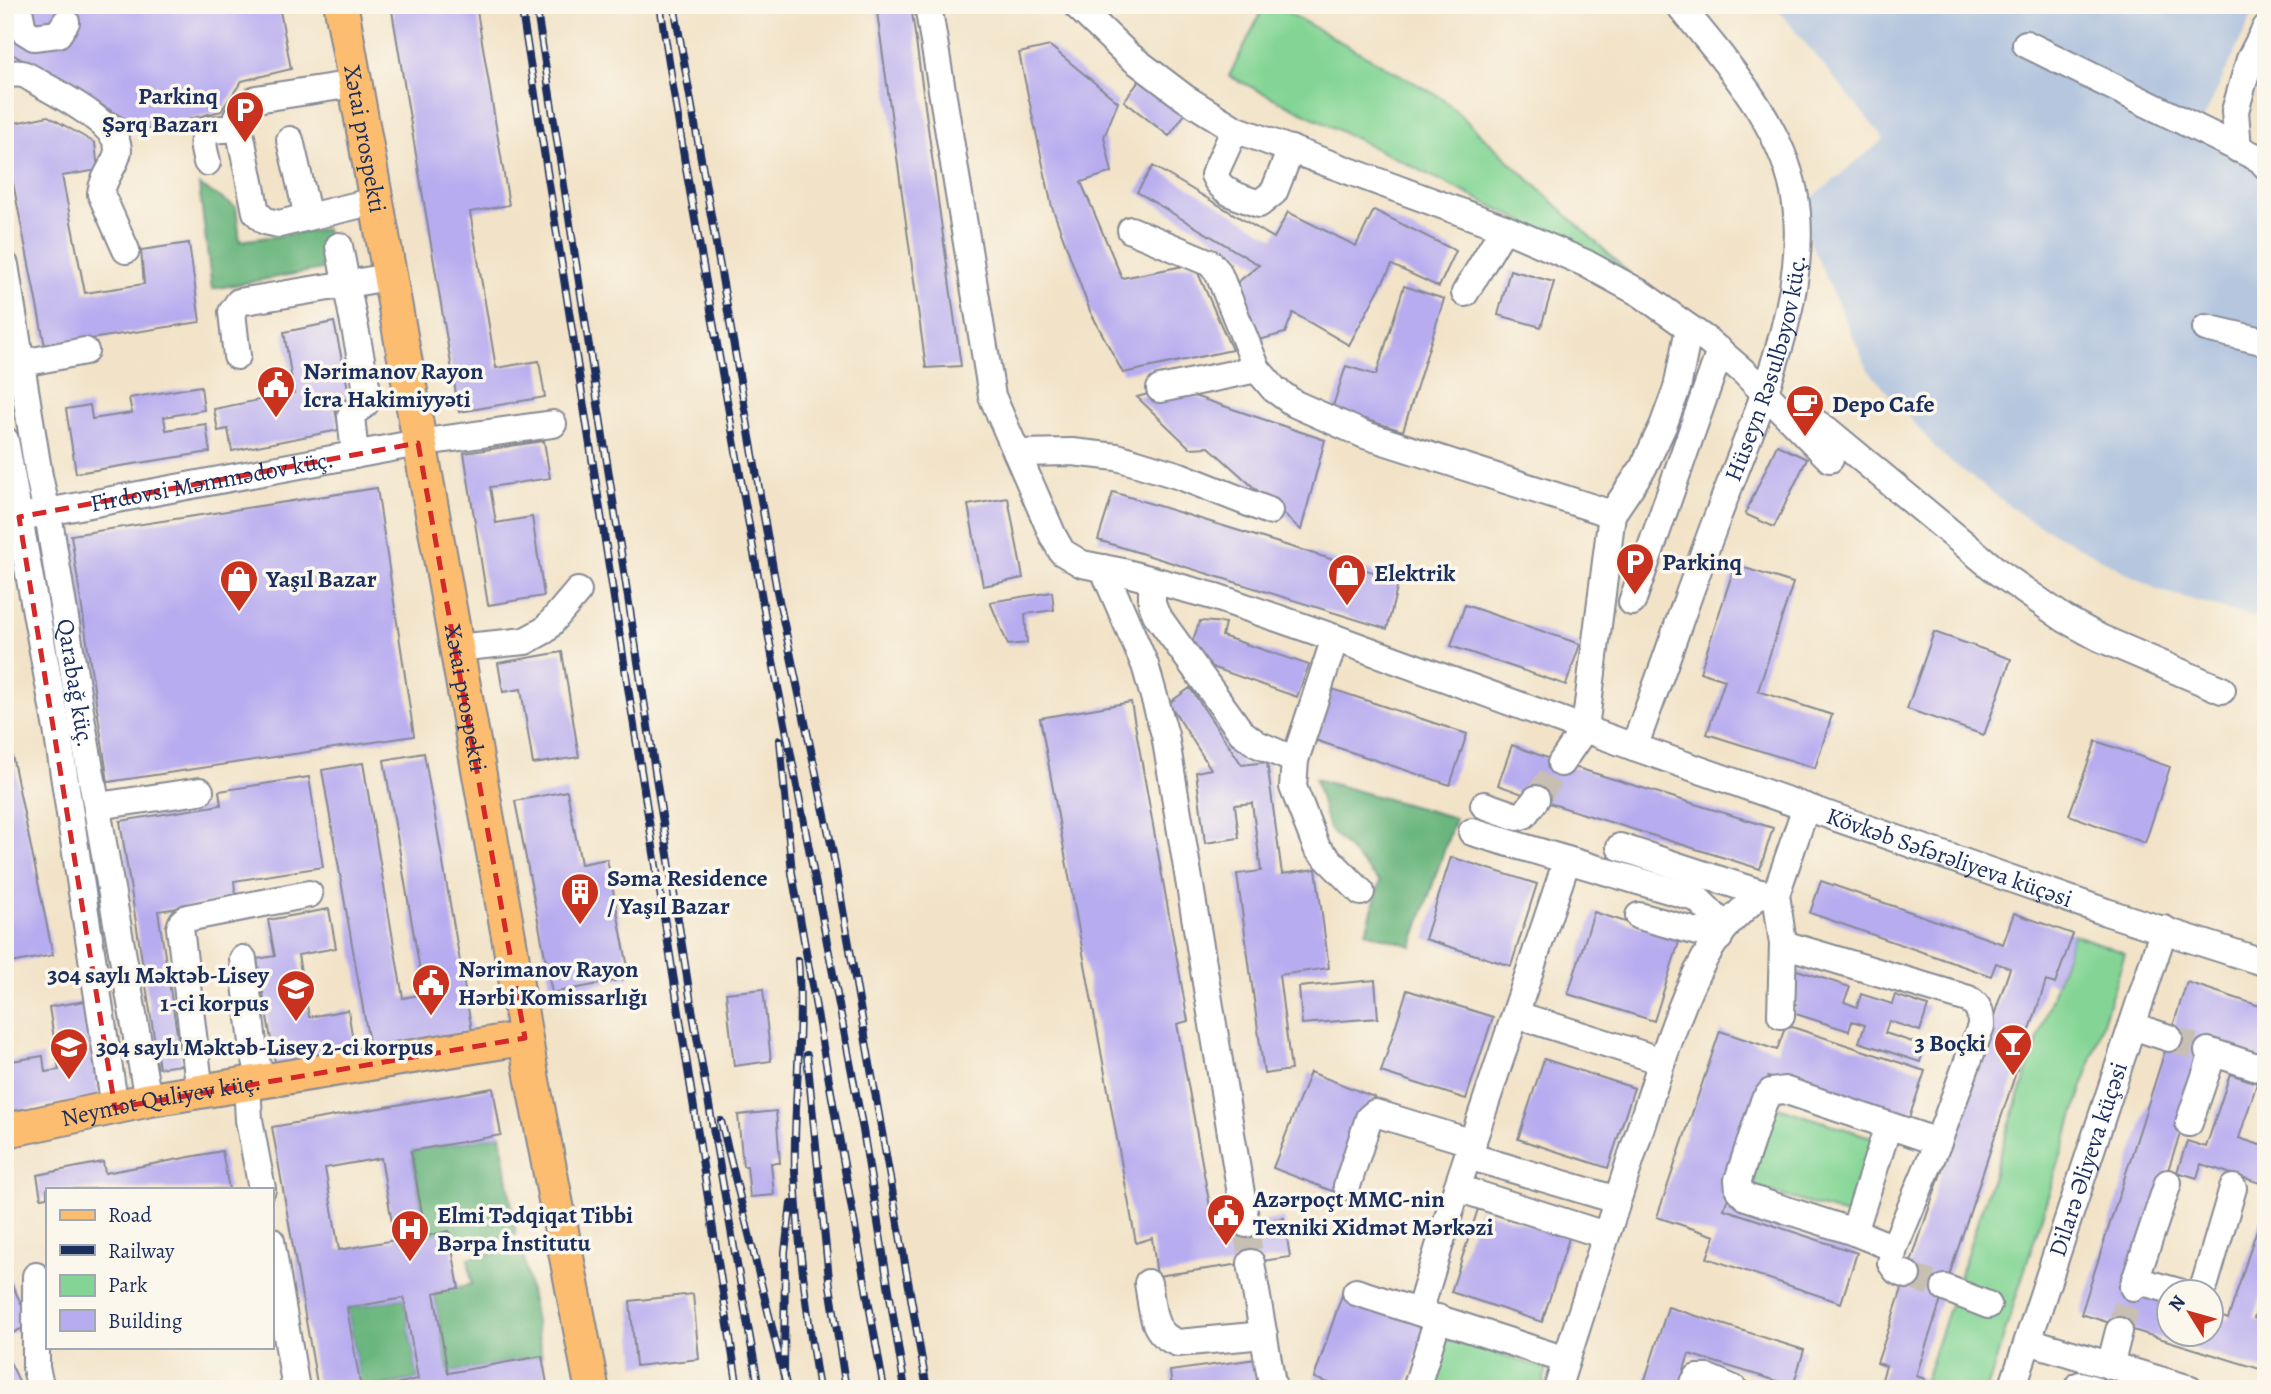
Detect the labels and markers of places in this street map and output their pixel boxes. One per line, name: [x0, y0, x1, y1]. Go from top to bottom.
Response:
place label: Parkinq Şərq Bazarı: [102, 80, 219, 140]
parking icon: Parkinq Şərq Bazarı: [224, 89, 266, 144]
place label: Nərimanov Rayon İcra Hakimiyyəti: [303, 355, 484, 415]
public building icon: Nərimanov Rayon İcra Hakimiyyəti: [255, 364, 297, 419]
cafe icon: Depo Cafe: [1784, 383, 1826, 438]
place label: Depo Cafe: [1832, 388, 1935, 420]
parking icon: Parkinq: [1614, 541, 1656, 596]
place label: Parkinq: [1662, 546, 1742, 578]
shop icon: Elektrik: [1326, 552, 1368, 607]
place label: Elektrik: [1374, 557, 1456, 589]
shop icon: Yaşıl Bazar: [218, 558, 260, 613]
place label: Yaşıl Bazar: [265, 563, 377, 595]
place label: Səma Residence / Yaşıl Bazar: [607, 862, 768, 922]
building icon: Səma Residence / Yaşıl Bazar: [559, 871, 601, 926]
place label: Nərimanov Rayon Hərbi Komissarlığı: [458, 953, 648, 1013]
place label: 304 saylı Məktəb-Lisey 1-ci korpus: [47, 959, 270, 1019]
public building icon: Nərimanov Rayon Hərbi Komissarlığı: [410, 962, 452, 1017]
school or university icon: 304 saylı Məktəb-Lisey 1-ci korpus: [275, 968, 317, 1023]
bar icon: 3 Boçki: [1992, 1022, 2034, 1077]
school or university icon: 304 saylı Məktəb-Lisey 2-ci korpus: [48, 1026, 90, 1081]
place label: 3 Boçki: [1915, 1027, 1986, 1059]
place label: 304 saylı Məktəb-Lisey 2-ci korpus: [96, 1031, 434, 1063]
place label: Azərpoçt MMC-nin Texniki Xidmət Mərkəzi: [1252, 1183, 1493, 1243]
public building icon: Azərpoçt MMC-nin Texniki Xidmət Mərkəzi: [1205, 1192, 1247, 1247]
place label: Elmi Tədqiqat Tibbi Bərpa İnstitutu: [437, 1199, 633, 1259]
hospital icon: Elmi Tədqiqat Tibbi Bərpa İnstitutu: [389, 1208, 431, 1263]

